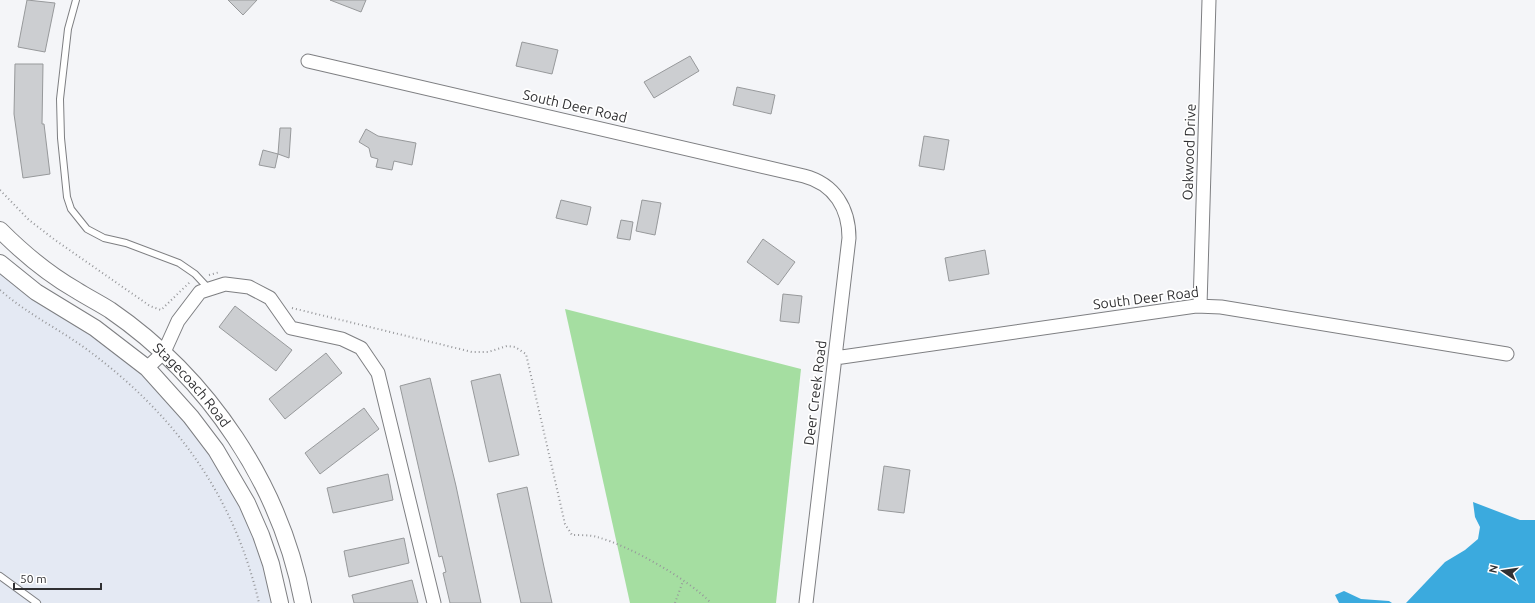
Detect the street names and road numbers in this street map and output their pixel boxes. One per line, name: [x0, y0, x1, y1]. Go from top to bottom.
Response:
street label: South Deer Road: [521, 86, 629, 126]
street label: Oakwood Drive: [1179, 103, 1199, 201]
street label: South Deer Road: [1092, 284, 1200, 312]
street label: Stagecoach Road: [150, 340, 234, 430]
street label: Deer Creek Road: [801, 340, 829, 446]

